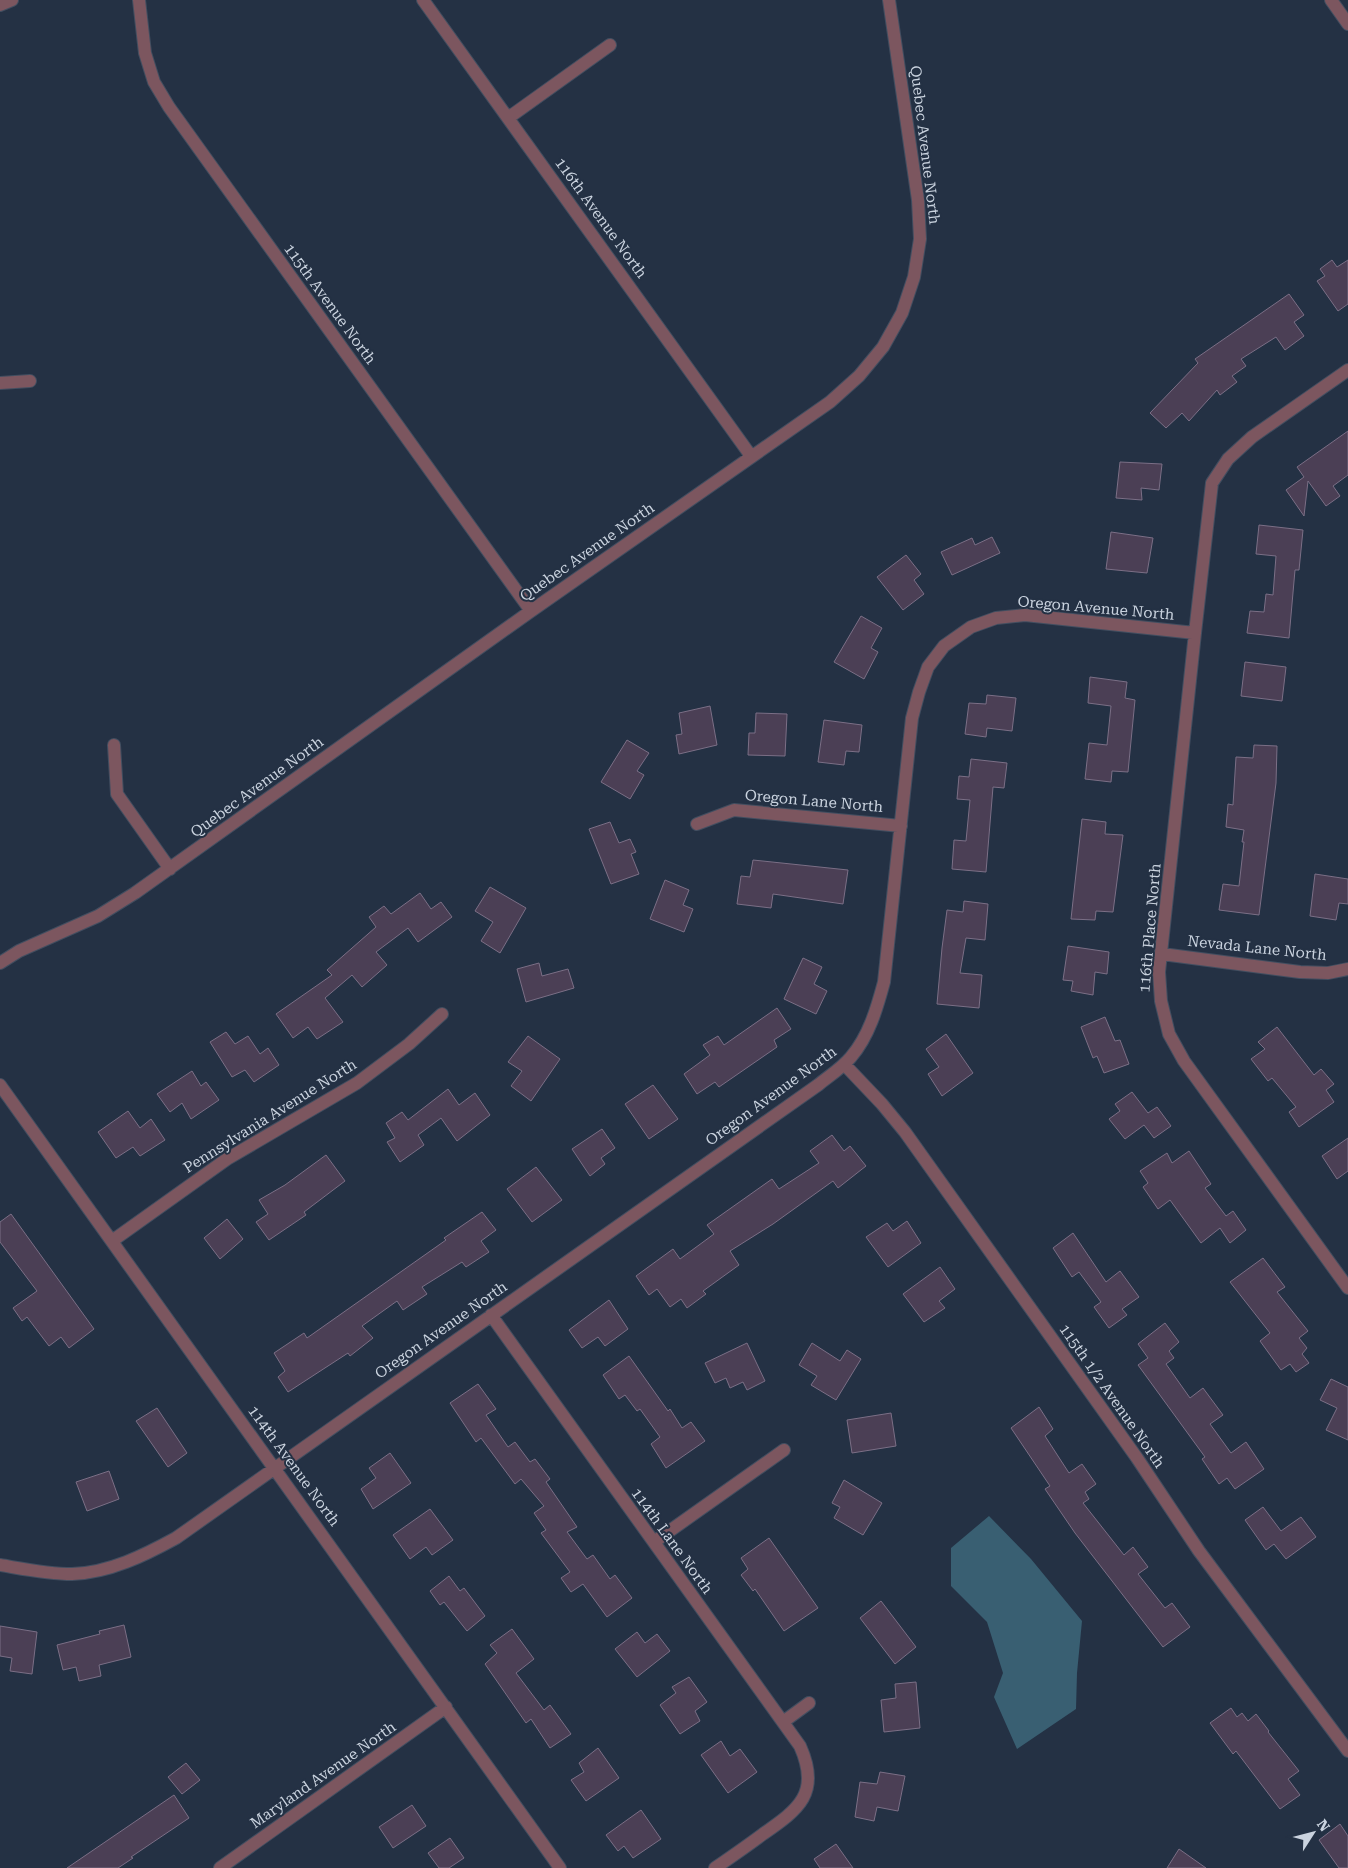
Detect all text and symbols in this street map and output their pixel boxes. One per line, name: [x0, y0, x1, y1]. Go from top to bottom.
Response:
street label: Quebec Avenue North: [906, 65, 944, 226]
street label: 116th Avenue North: [551, 154, 651, 282]
street label: 115th Avenue North: [280, 240, 380, 368]
street label: Quebec Avenue North: [516, 499, 658, 605]
street label: Oregon Avenue North: [1017, 592, 1175, 624]
street label: Quebec Avenue North: [187, 733, 327, 841]
street label: Oregon Lane North: [744, 786, 884, 816]
street label: 116th Place North: [1135, 862, 1165, 993]
street label: Nevada Lane North: [1187, 932, 1328, 964]
street label: Oregon Avenue North: [702, 1042, 840, 1149]
street label: Pennsylvania Avenue North: [180, 1055, 360, 1177]
street label: Oregon Avenue North: [371, 1277, 511, 1382]
street label: 115th 1/2 Avenue North: [1055, 1321, 1169, 1472]
street label: 114th Avenue North: [244, 1402, 344, 1530]
street label: 114th Lane North: [628, 1485, 717, 1598]
street label: Maryland Avenue North: [247, 1718, 400, 1832]
north arrow: [1288, 1808, 1338, 1858]
text: N: [1314, 1816, 1333, 1835]

